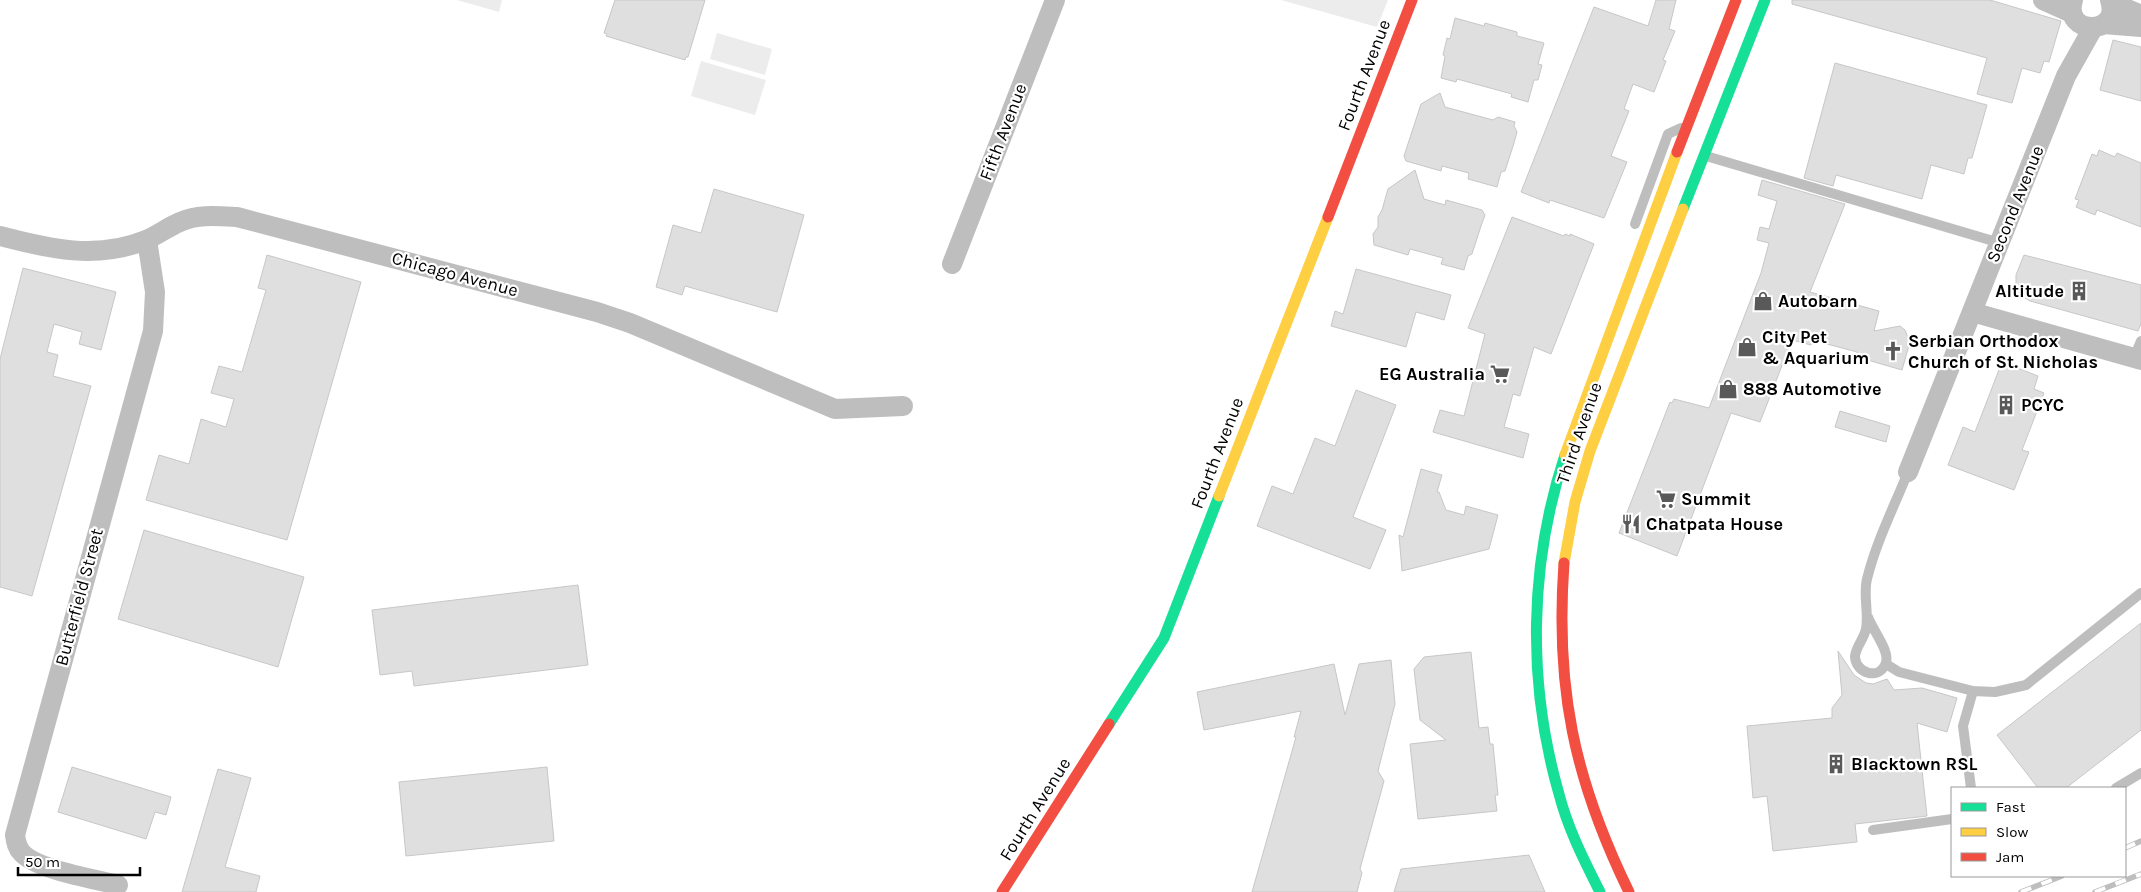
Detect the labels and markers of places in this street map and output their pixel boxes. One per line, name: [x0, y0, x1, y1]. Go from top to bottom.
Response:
place label: Altitude: [1995, 280, 2064, 302]
building icon: Altitude: [2068, 280, 2090, 302]
shop icon: Autobarn: [1752, 290, 1774, 312]
place label: Autobarn: [1778, 290, 1858, 312]
place label: City Pet & Aquarium: [1762, 326, 1869, 369]
place label: Serbian Orthodox Church of St. Nicholas: [1908, 330, 2098, 373]
shop icon: City Pet & Aquarium: [1736, 336, 1758, 358]
church icon: Serbian Orthodox Church of St. Nicholas: [1882, 340, 1904, 362]
place label: EG Australia: [1379, 363, 1485, 385]
supermarket icon: EG Australia: [1489, 363, 1511, 385]
shop icon: 888 Automotive: [1717, 378, 1739, 400]
place label: 888 Automotive: [1743, 378, 1881, 400]
building icon: PCYC: [1995, 394, 2017, 416]
place label: PCYC: [2021, 394, 2064, 416]
supermarket icon: Summit: [1655, 488, 1677, 510]
place label: Summit: [1681, 488, 1751, 510]
restaurant icon: Chatpata House: [1620, 513, 1642, 535]
place label: Chatpata House: [1646, 513, 1783, 535]
building icon: Blacktown RSL: [1825, 753, 1847, 775]
place label: Blacktown RSL: [1851, 753, 1978, 775]

